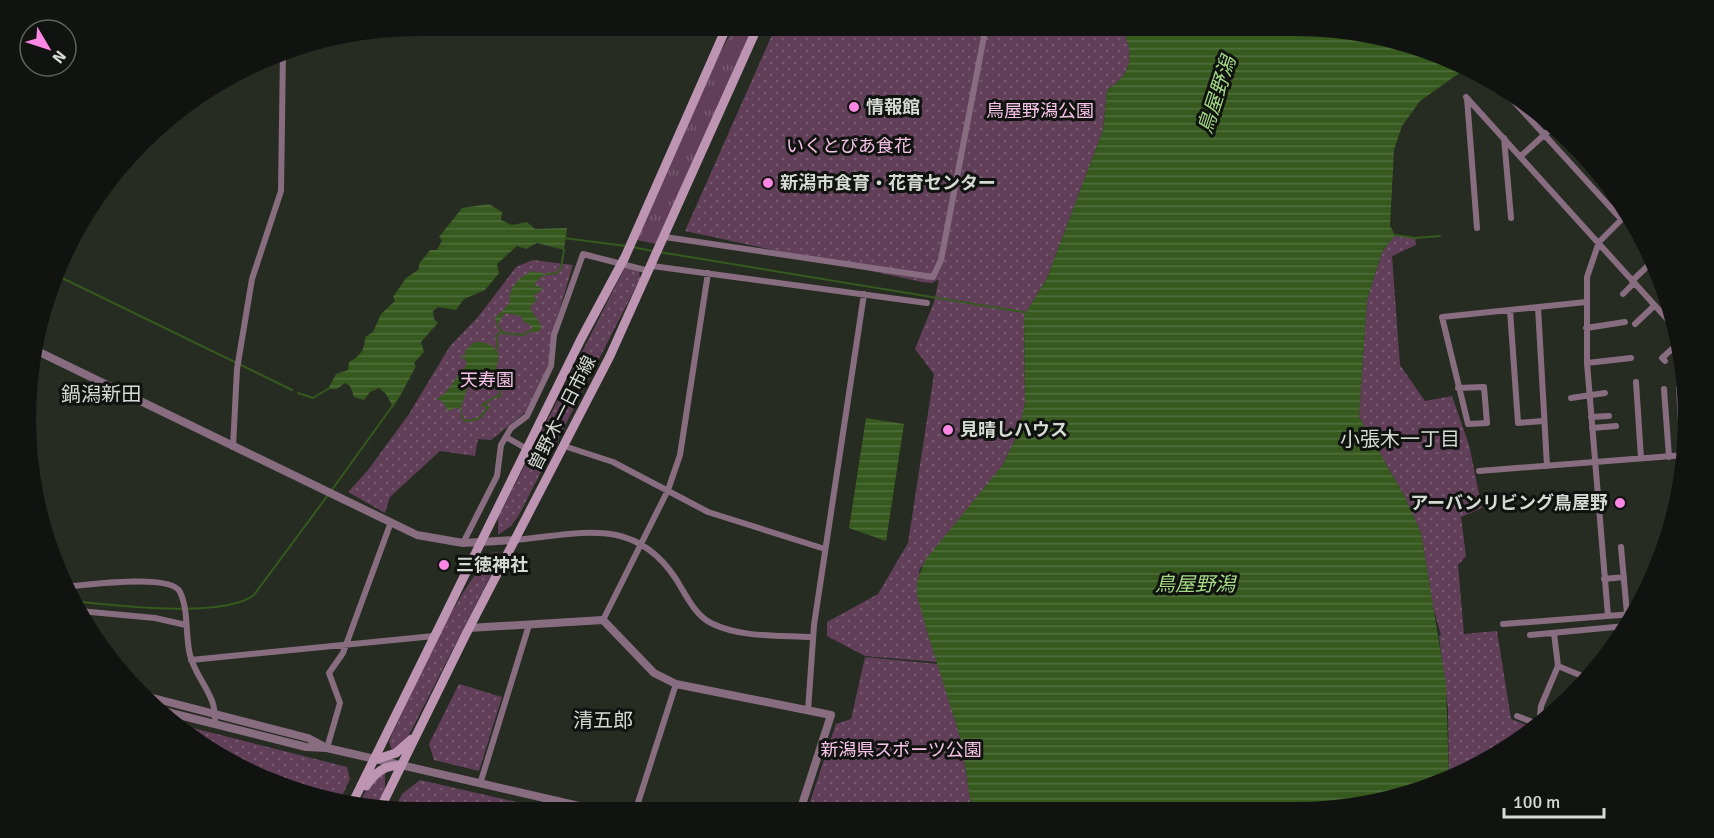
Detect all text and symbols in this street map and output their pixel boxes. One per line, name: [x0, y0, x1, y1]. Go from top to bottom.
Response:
north arrow: [18, 18, 78, 78]
text: N: [48, 46, 70, 67]
water label: 鳥屋野潟: [1193, 50, 1242, 137]
place label: 情報館: [866, 96, 920, 118]
marker: 情報館: [847, 100, 861, 114]
park label: 鳥屋野潟公園: [986, 100, 1094, 122]
park label: いくとぴあ食花: [786, 135, 912, 157]
place label: 新潟市食育・花育センター: [780, 172, 996, 194]
marker: 新潟市食育・花育センター: [761, 176, 775, 190]
street label: 曽野木一日市線: [524, 352, 600, 474]
park label: 天寿園: [460, 369, 514, 391]
district label: 鍋潟新田: [61, 382, 141, 407]
place label: 見晴しハウス: [960, 419, 1068, 441]
marker: 見晴しハウス: [941, 423, 955, 437]
district label: 小張木一丁目: [1340, 427, 1460, 452]
place label: アーバンリビング鳥屋野: [1410, 492, 1608, 514]
marker: アーバンリビング鳥屋野: [1613, 496, 1627, 510]
place label: 三徳神社: [456, 554, 528, 576]
marker: 三徳神社: [437, 558, 451, 572]
water label: 鳥屋野潟: [1155, 572, 1238, 597]
district label: 清五郎: [573, 708, 633, 733]
park label: 新潟県スポーツ公園: [820, 739, 982, 761]
scale bar: [1504, 781, 1604, 819]
text: 100 m: [1513, 791, 1560, 813]

